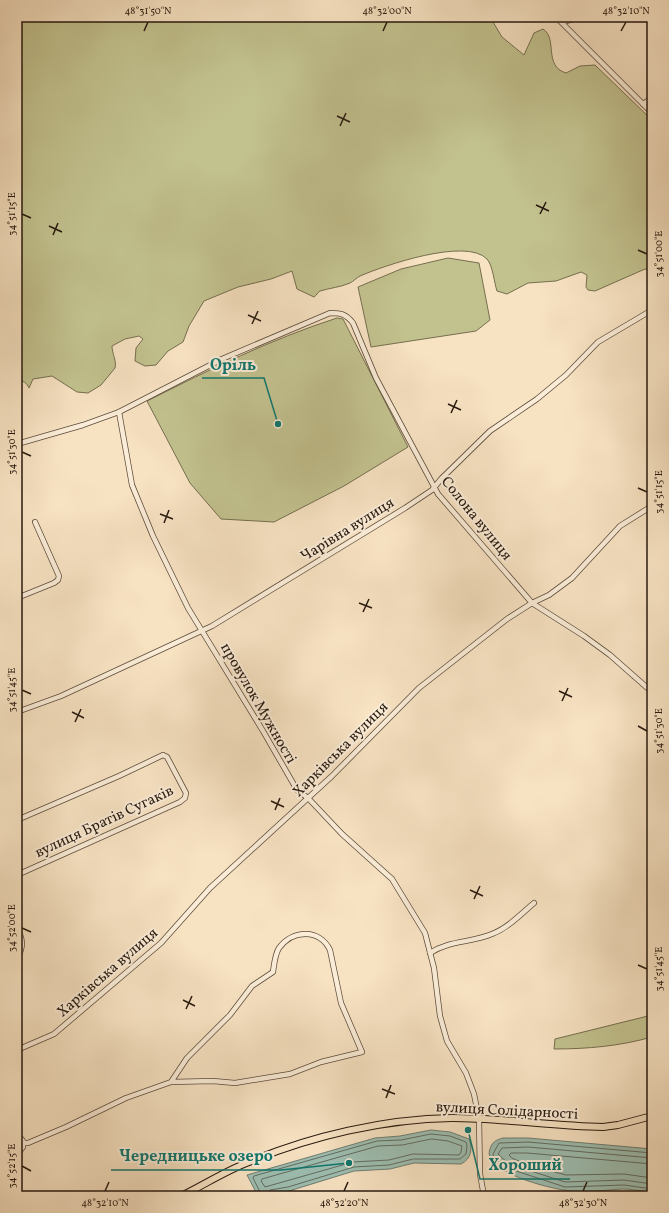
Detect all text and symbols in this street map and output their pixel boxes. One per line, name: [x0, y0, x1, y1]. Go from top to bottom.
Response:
text: 48°31'50"N: [125, 4, 172, 18]
text: 48°32'00"N: [362, 4, 412, 18]
text: 48°32'10"N: [602, 4, 650, 18]
text: 34°51'15"E: [5, 192, 19, 236]
text: 34°51'00"E: [652, 231, 666, 277]
callout: Оріль: [202, 350, 264, 378]
text: Оріль: [210, 355, 256, 377]
text: 34°51'30"E: [5, 429, 19, 475]
text: 34°51'15"E: [652, 470, 666, 514]
street label: Солона вулиця: [435, 472, 516, 566]
street label: Чарівна вулиця: [297, 493, 399, 568]
street label: провулок Мужності: [215, 639, 301, 768]
text: 34°51'45"E: [5, 668, 19, 712]
street label: Харківська вулиця: [289, 698, 394, 802]
text: 34°51'30"E: [652, 708, 666, 754]
street label: вулиця Братів Сугаків: [32, 781, 177, 864]
text: 34°52'00"E: [5, 904, 19, 952]
street label: Харківська вулиця: [53, 923, 163, 1023]
text: 34°51'45"E: [652, 947, 666, 991]
street label: вулиця Солідарності: [435, 1097, 579, 1126]
callout: Чередницьке озеро: [111, 1142, 281, 1170]
text: 34°52'15"E: [5, 1144, 19, 1188]
text: Чередницьке озеро: [119, 1146, 273, 1168]
callout: Хороший: [480, 1151, 570, 1179]
text: Хороший: [488, 1155, 562, 1177]
text: 48°32'10"N: [81, 1196, 129, 1210]
text: 48°32'20"N: [320, 1196, 369, 1210]
text: 48°32'30"N: [559, 1196, 608, 1210]

